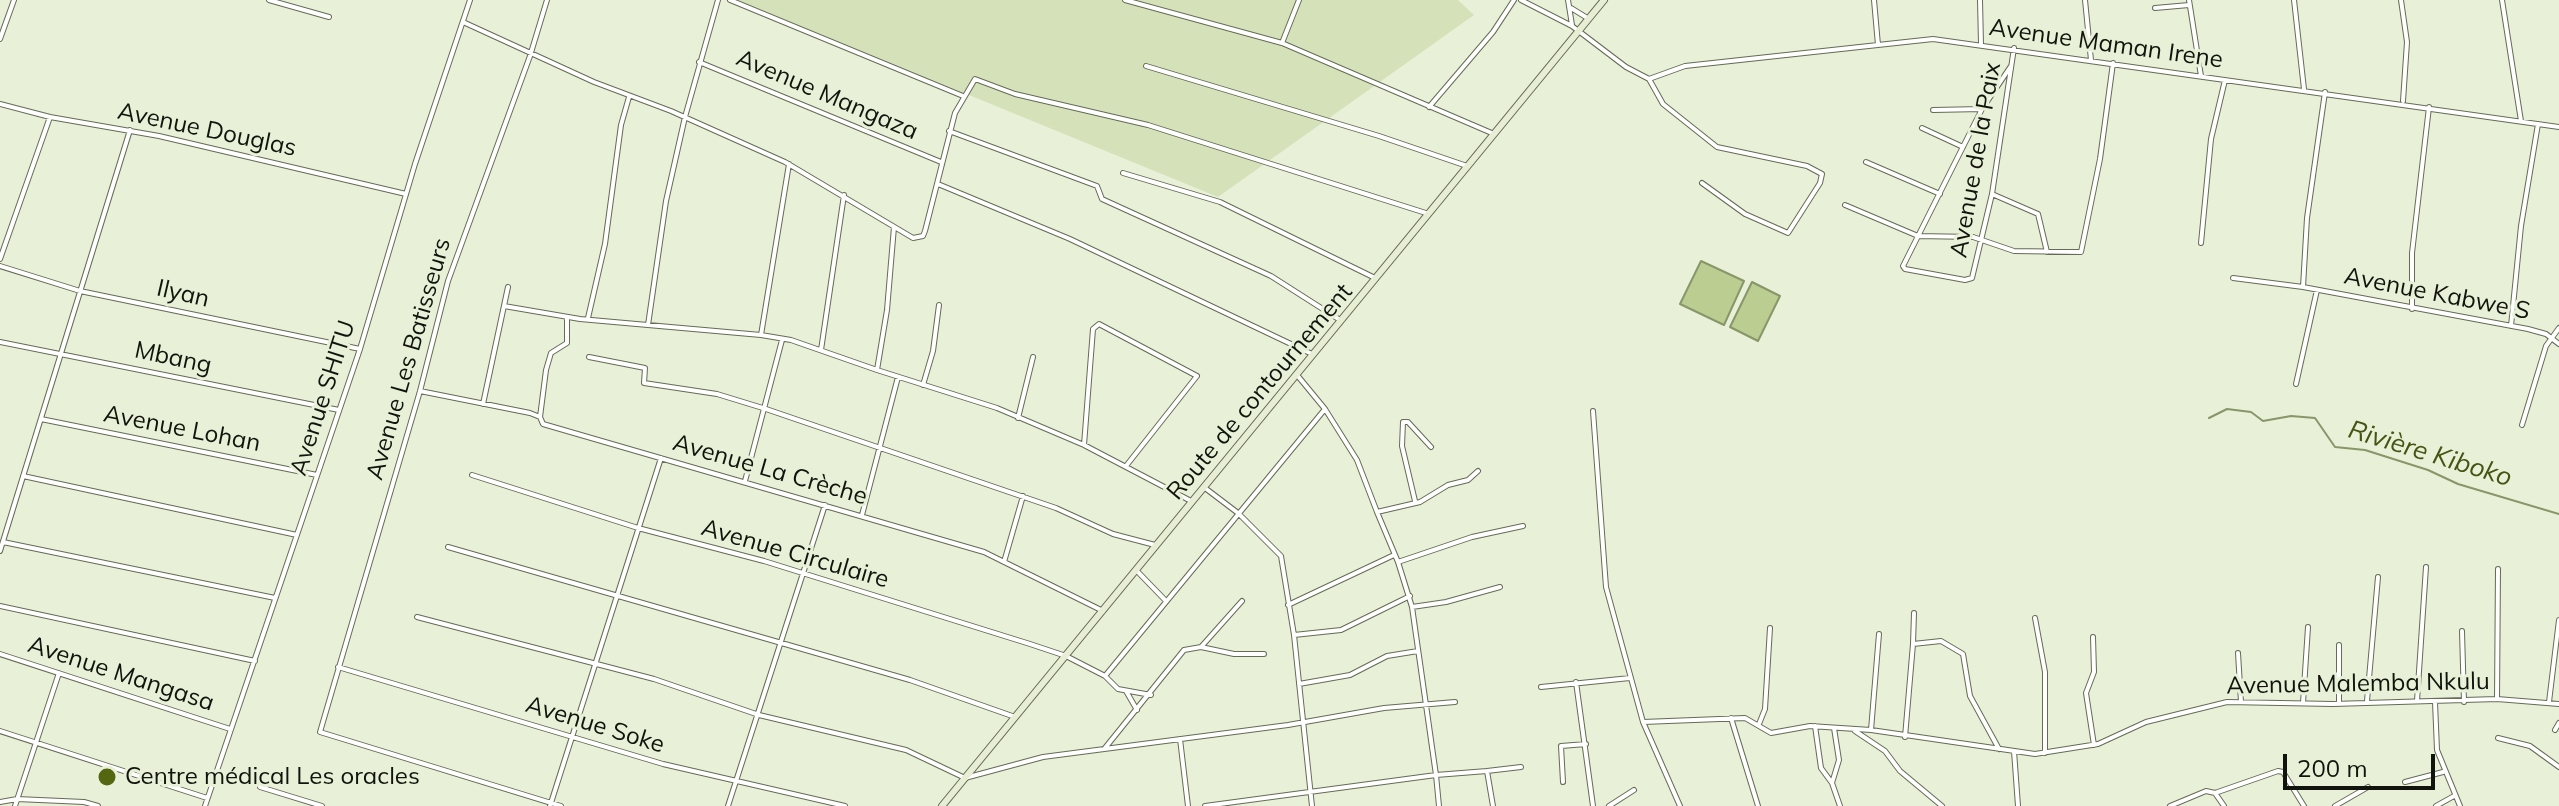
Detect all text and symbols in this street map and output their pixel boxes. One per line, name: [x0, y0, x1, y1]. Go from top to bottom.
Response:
street label: Avenue Maman Irene: [1987, 13, 2225, 75]
street label: Avenue Mangaza: [732, 44, 922, 146]
street label: Avenue de la Paix: [1945, 60, 2007, 260]
street label: Avenue Douglas: [115, 97, 299, 163]
street label: Avenue Les Batisseurs: [361, 235, 457, 483]
street label: Avenue Kabwe S: [2342, 262, 2532, 326]
street label: Ilyan: [154, 274, 212, 314]
street label: Route de contournement: [1161, 278, 1359, 506]
street label: Avenue SHITU: [284, 317, 362, 479]
street label: Mbang: [132, 336, 214, 380]
street label: Avenue Lohan: [101, 400, 263, 458]
water label: Rivière Kiboko: [2344, 414, 2516, 494]
street label: Avenue La Crèche: [670, 429, 870, 511]
street label: Avenue Circulaire: [698, 513, 892, 595]
street label: Avenue Mangasa: [24, 630, 218, 718]
street label: Avenue Malemba Nkulu: [2226, 667, 2490, 701]
street label: Avenue Soke: [522, 690, 668, 760]
scale bar: [2287, 738, 2439, 788]
text: 200 m: [2297, 753, 2368, 783]
place label: Centre médical Les oracles: [125, 763, 420, 791]
marker: Centre médical Les oracles: [96, 766, 118, 788]

